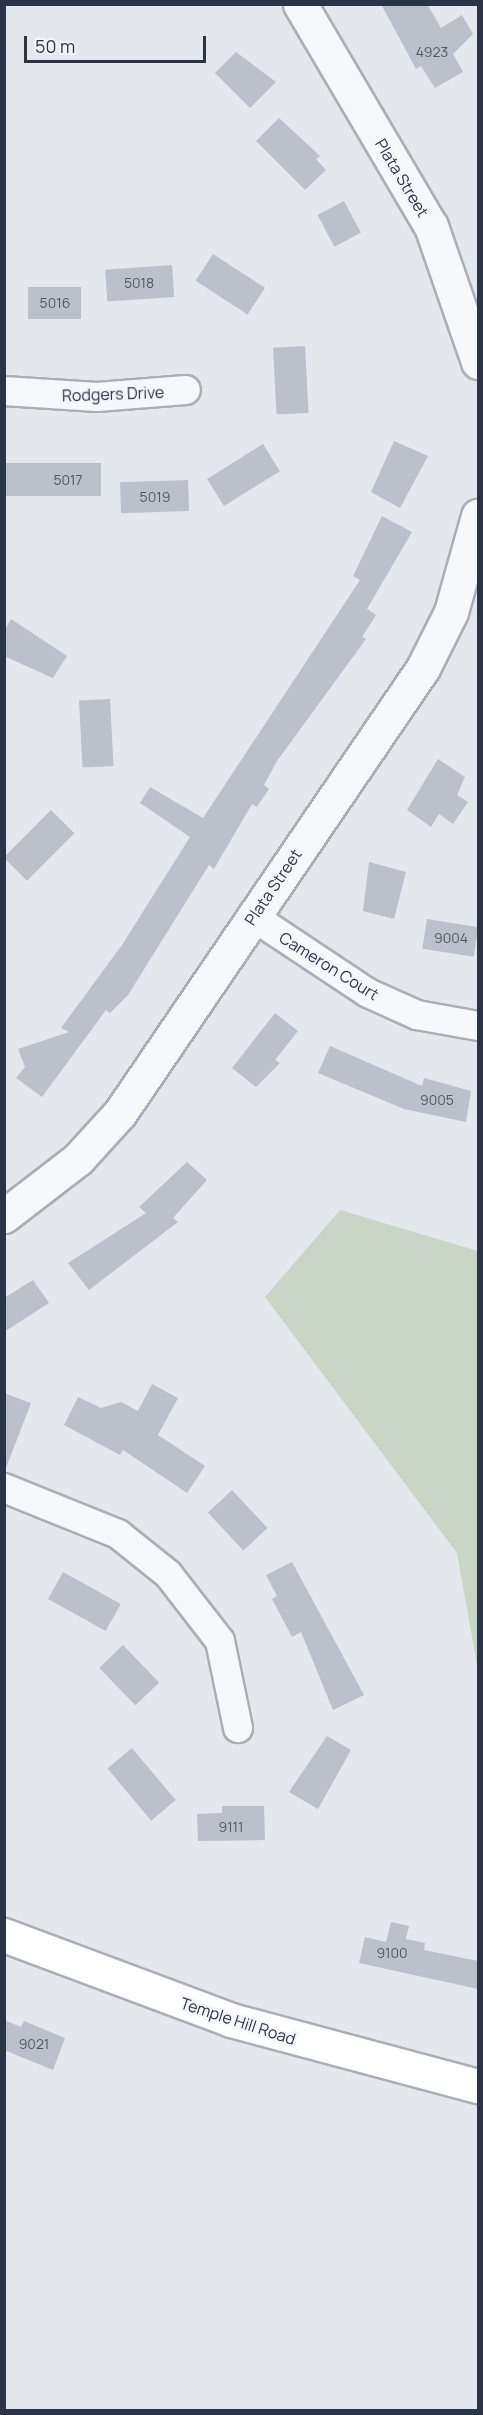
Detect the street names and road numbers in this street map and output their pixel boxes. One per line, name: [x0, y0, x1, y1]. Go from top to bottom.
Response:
street label: Plata Street: [371, 135, 433, 221]
street label: Rodgers Drive: [62, 383, 164, 405]
street label: Plata Street: [240, 845, 306, 929]
street label: Cameron Court: [276, 928, 382, 1004]
street label: Temple Hill Road: [178, 1993, 298, 2049]

